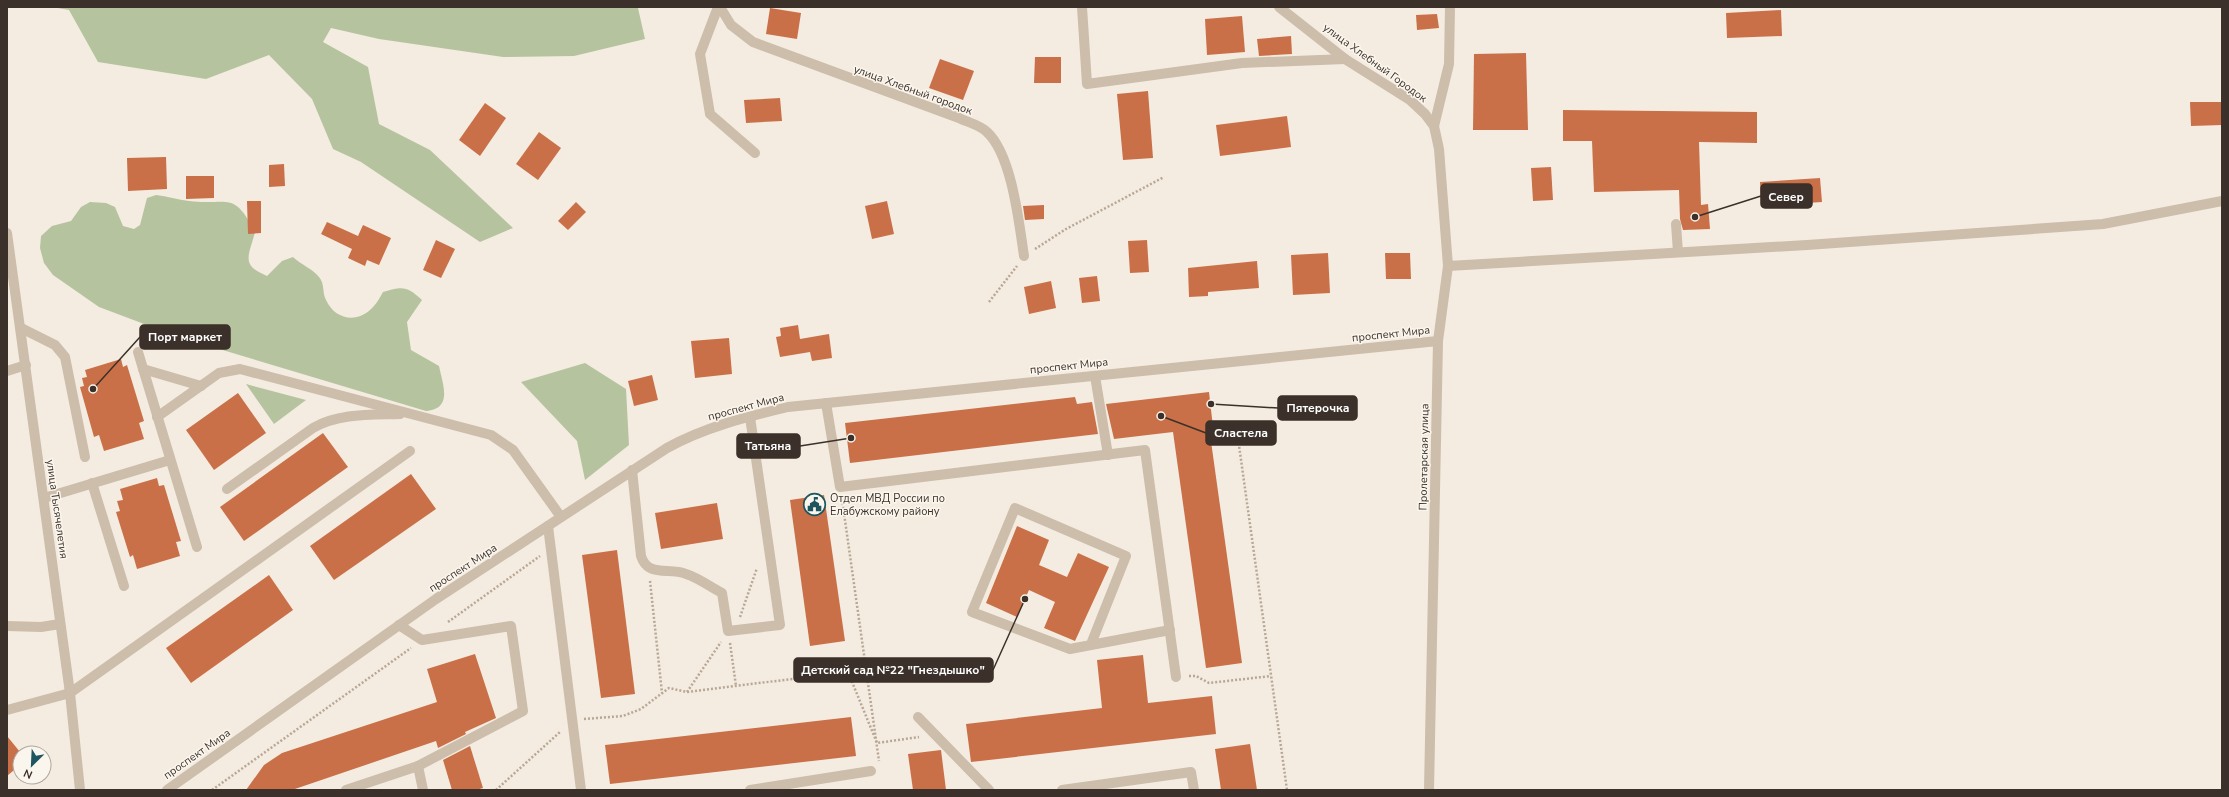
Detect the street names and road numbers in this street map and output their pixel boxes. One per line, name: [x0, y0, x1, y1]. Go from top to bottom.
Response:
street label: улица Хлебный Городок: [1320, 20, 1430, 106]
street label: улица Хлебный городок: [852, 62, 975, 119]
street label: проспект Мира: [1351, 322, 1431, 346]
street label: проспект Мира: [1029, 354, 1109, 378]
street label: проспект Мира: [706, 390, 786, 424]
street label: Пролетарская улица: [1416, 403, 1432, 511]
street label: улица Тысячелетия: [43, 458, 71, 560]
street label: проспект Мира: [426, 540, 500, 596]
street label: проспект Мира: [161, 725, 234, 783]

